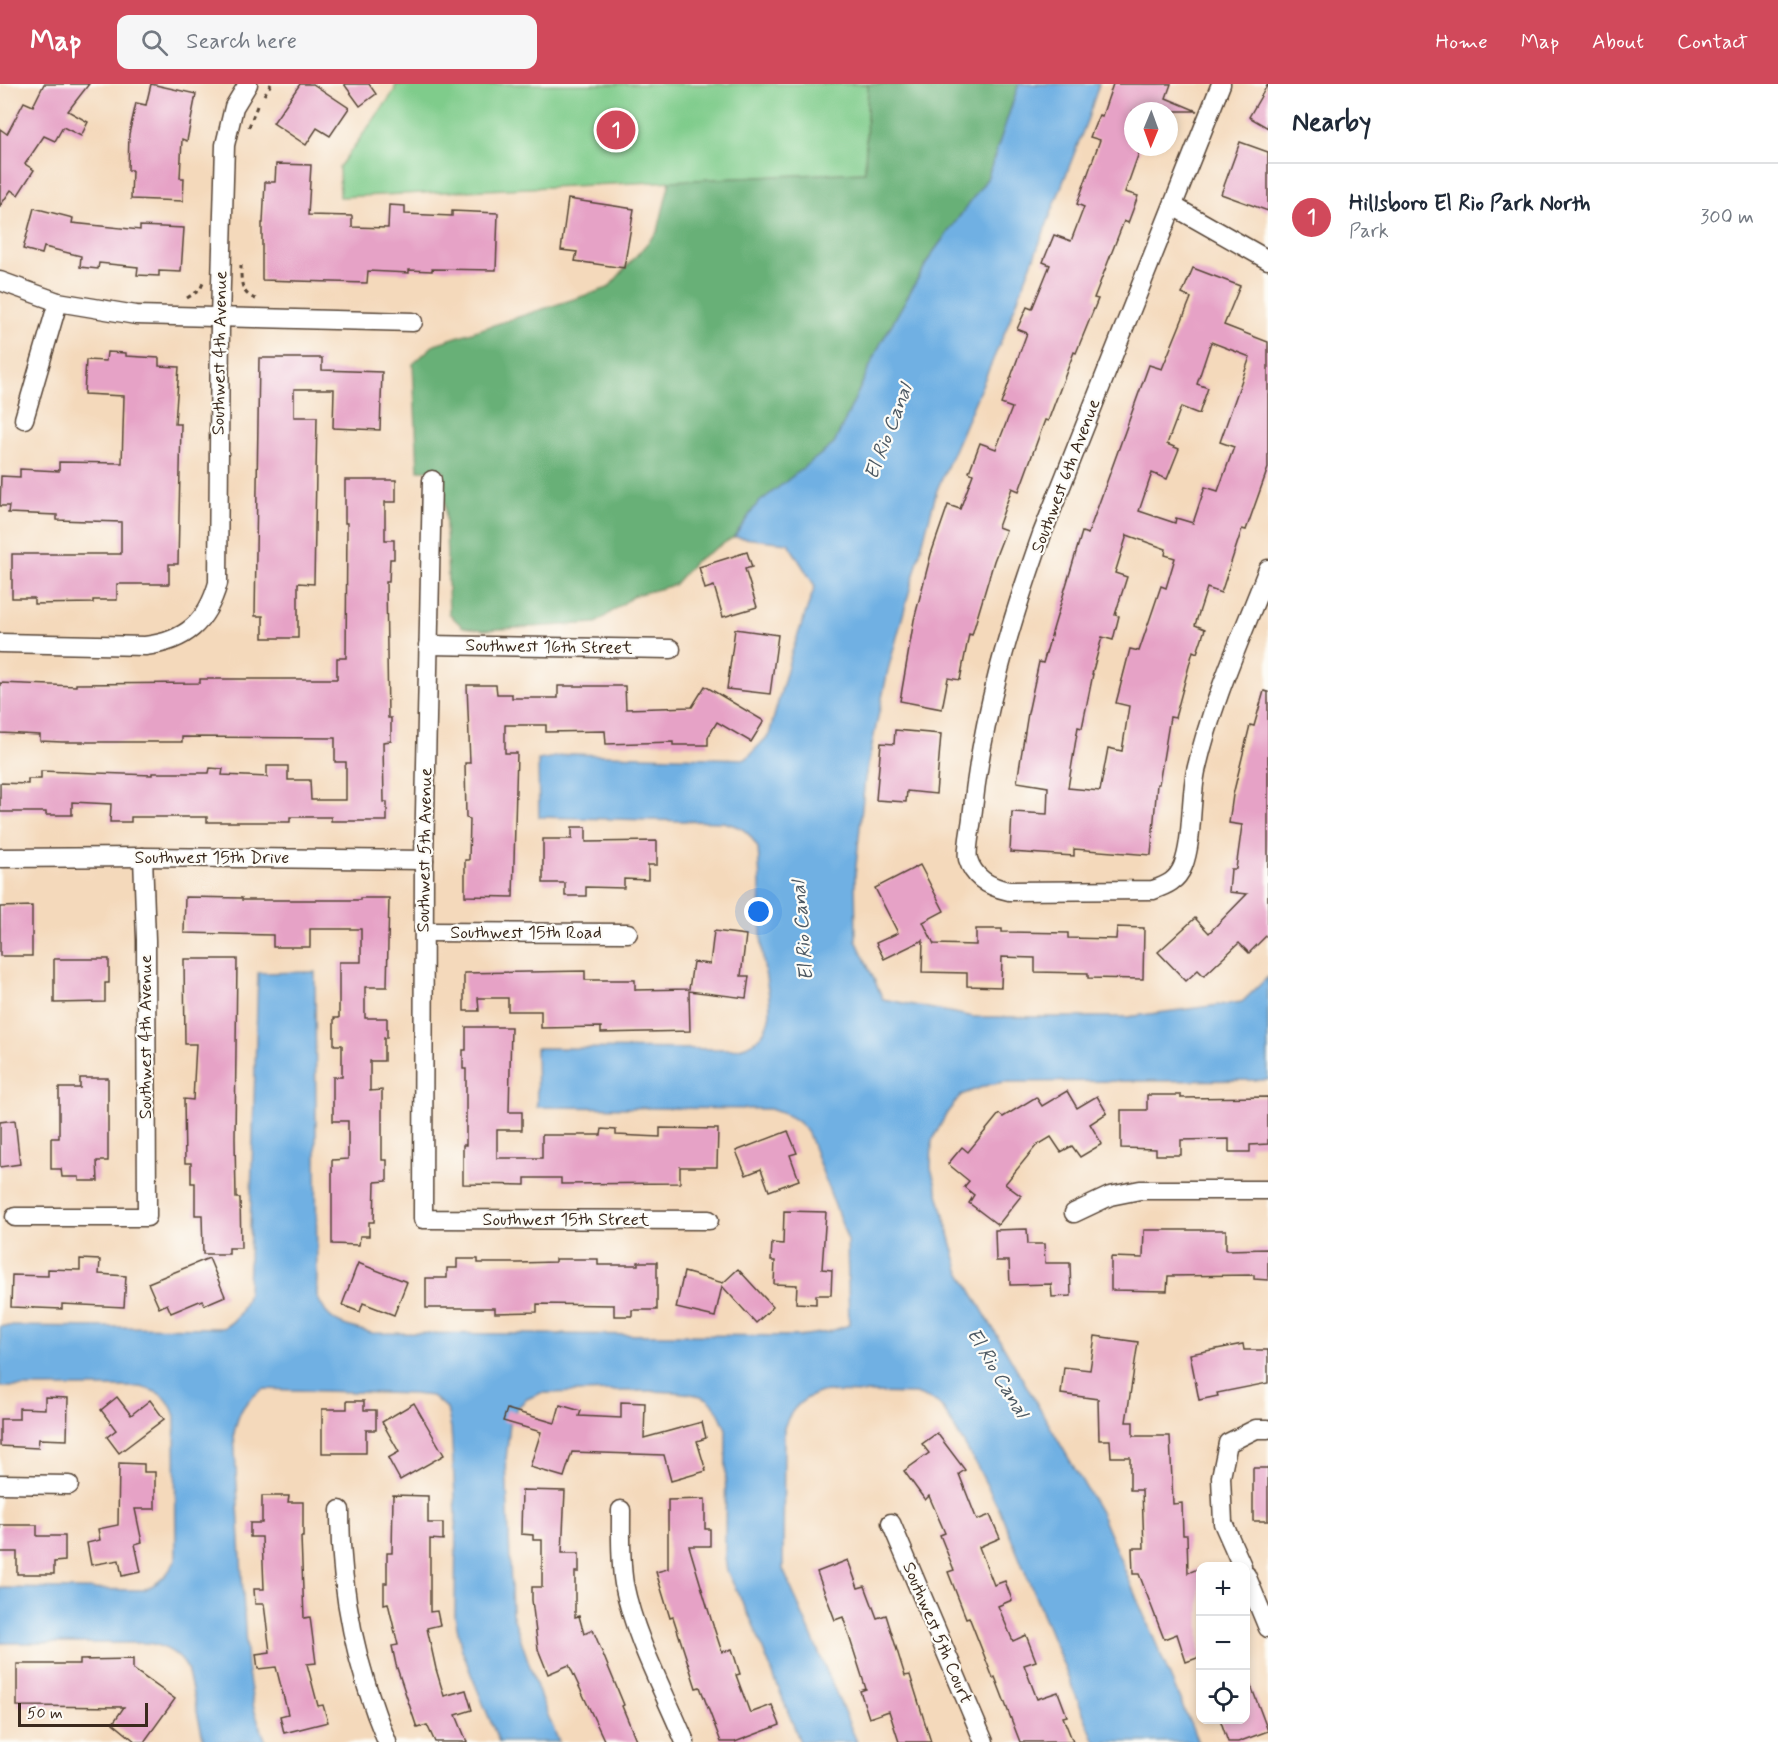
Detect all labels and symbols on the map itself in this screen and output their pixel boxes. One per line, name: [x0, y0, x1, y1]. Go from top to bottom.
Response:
north arrow: [1124, 102, 1178, 156]
pin: 1: [596, 108, 636, 152]
street label: Southwest 4th Avenue: [207, 270, 233, 436]
water label: El Rio Canal: [858, 378, 921, 484]
street label: Southwest 6th Avenue: [1026, 395, 1107, 557]
street label: Southwest 16th Street: [465, 634, 633, 660]
street label: Southwest 5th Avenue: [412, 767, 438, 933]
street label: Southwest 15th Drive: [135, 846, 289, 870]
water label: El Rio Canal: [785, 877, 821, 982]
your location: [744, 897, 773, 926]
street label: Southwest 15th Road: [450, 921, 602, 945]
street label: Southwest 4th Avenue: [134, 955, 158, 1119]
street label: Southwest 15th Street: [483, 1208, 650, 1232]
water label: El Rio Canal: [960, 1323, 1036, 1425]
street label: Southwest 5th Court: [896, 1558, 978, 1708]
scale bar: [18, 1700, 148, 1728]

